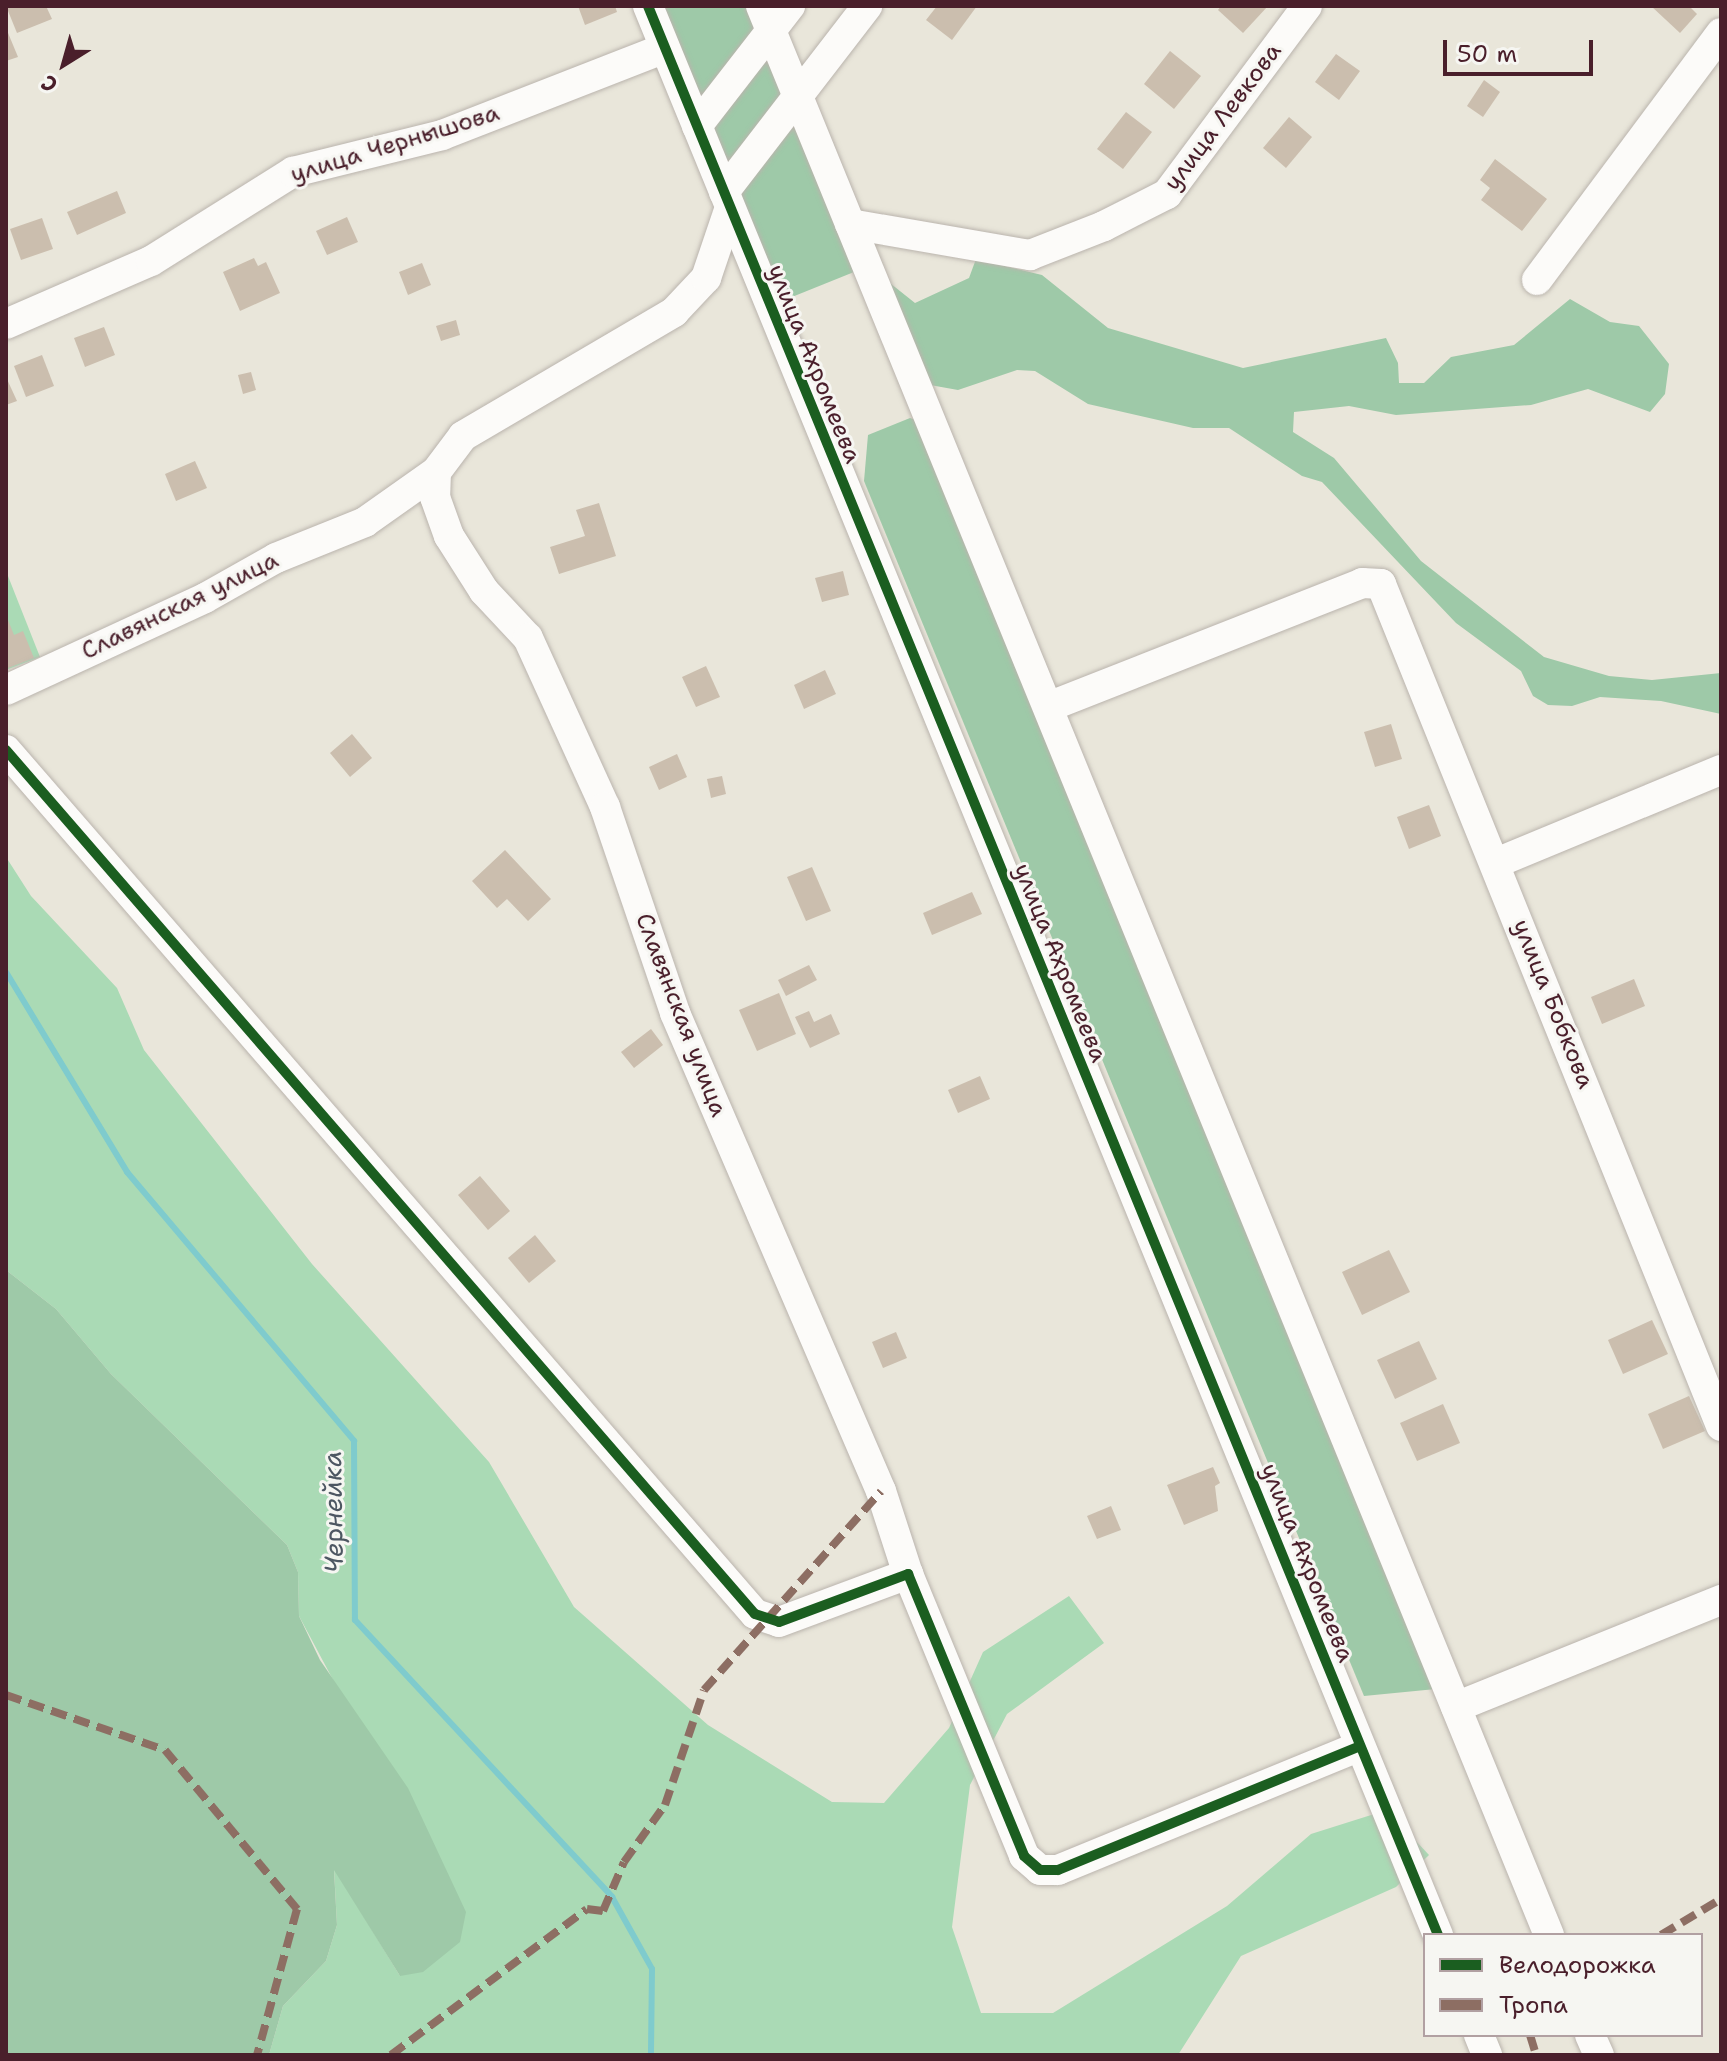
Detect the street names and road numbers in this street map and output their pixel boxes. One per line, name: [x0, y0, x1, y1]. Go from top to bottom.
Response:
street label: улица Левкова: [1158, 38, 1288, 196]
street label: улица Чернышова: [287, 99, 503, 189]
street label: улица Ахромеева: [761, 260, 867, 468]
street label: Славянская улица: [77, 546, 283, 666]
street label: улица Ахромеева: [1007, 859, 1113, 1067]
street label: Славянская улица: [629, 909, 733, 1121]
street label: улица Бобкова: [1506, 915, 1600, 1093]
street label: улица Ахромеева: [1254, 1459, 1360, 1667]

